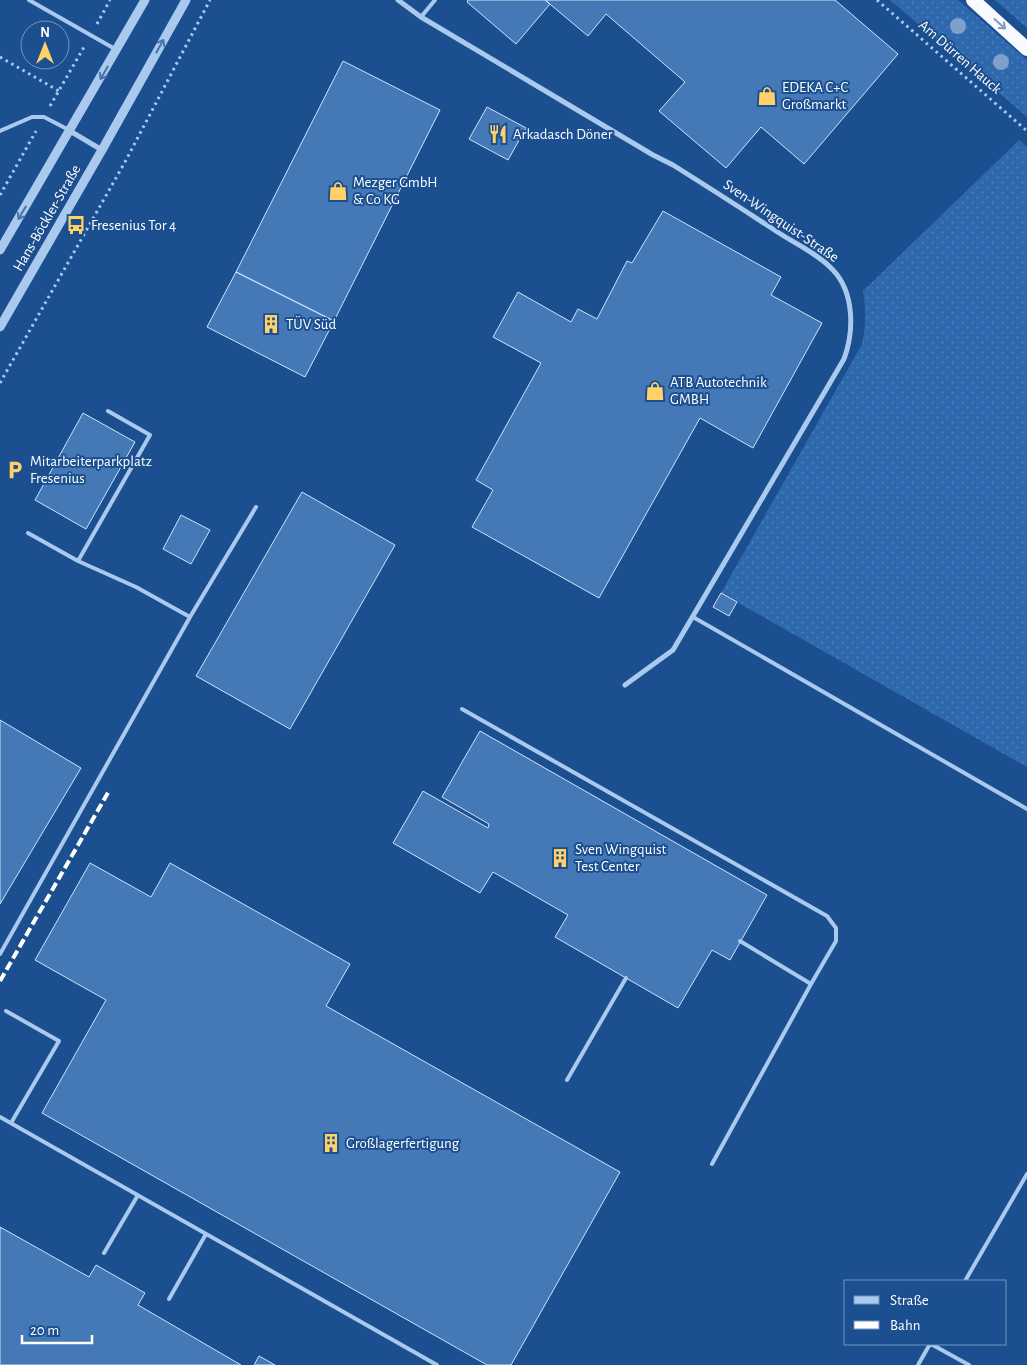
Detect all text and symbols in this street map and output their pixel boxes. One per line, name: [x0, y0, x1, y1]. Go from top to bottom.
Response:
street label: Am Dürren Hauck: [916, 17, 1004, 97]
one-way arrow: [993, 18, 1006, 30]
north arrow: [20, 20, 70, 70]
text: N: [40, 26, 50, 40]
one-way arrow: [156, 39, 166, 54]
one-way arrow: [99, 65, 109, 79]
place label: EDEKA C+C Großmarkt: [782, 80, 848, 112]
shop icon: EDEKA C+C Großmarkt: [756, 85, 778, 107]
restaurant icon: Arkadasch Döner: [487, 123, 509, 145]
place label: Arkadasch Döner: [513, 127, 613, 142]
street label: Hans-Böckler-Straße: [10, 162, 84, 274]
place label: Mezger GmbH & Co KG: [353, 175, 438, 207]
street label: Sven-Wingquist-Straße: [721, 177, 841, 265]
shop icon: Mezger GmbH & Co KG: [327, 180, 349, 202]
one-way arrow: [17, 206, 27, 221]
bus stop icon: Fresenius Tor 4: [65, 214, 87, 236]
place label: Fresenius Tor 4: [91, 218, 176, 233]
building icon: TÜV Süd: [260, 313, 282, 335]
place label: TÜV Süd: [286, 315, 336, 332]
place label: ATB Autotechnik GMBH: [670, 375, 767, 407]
shop icon: ATB Autotechnik GMBH: [644, 380, 666, 402]
place label: Mitarbeiterparkplatz Fresenius: [30, 454, 152, 486]
parking icon: Mitarbeiterparkplatz Fresenius: [4, 459, 26, 481]
place label: Sven Wingquist Test Center: [575, 842, 667, 874]
building icon: Sven Wingquist Test Center: [549, 847, 571, 869]
building icon: Großlagerfertigung: [320, 1132, 342, 1154]
place label: Großlagerfertigung: [346, 1136, 460, 1151]
legend: [844, 1280, 1007, 1345]
text: Straße: [890, 1293, 929, 1308]
scale bar: [22, 1312, 92, 1344]
text: Bahn: [890, 1318, 920, 1333]
text: 20 m: [30, 1323, 59, 1338]

